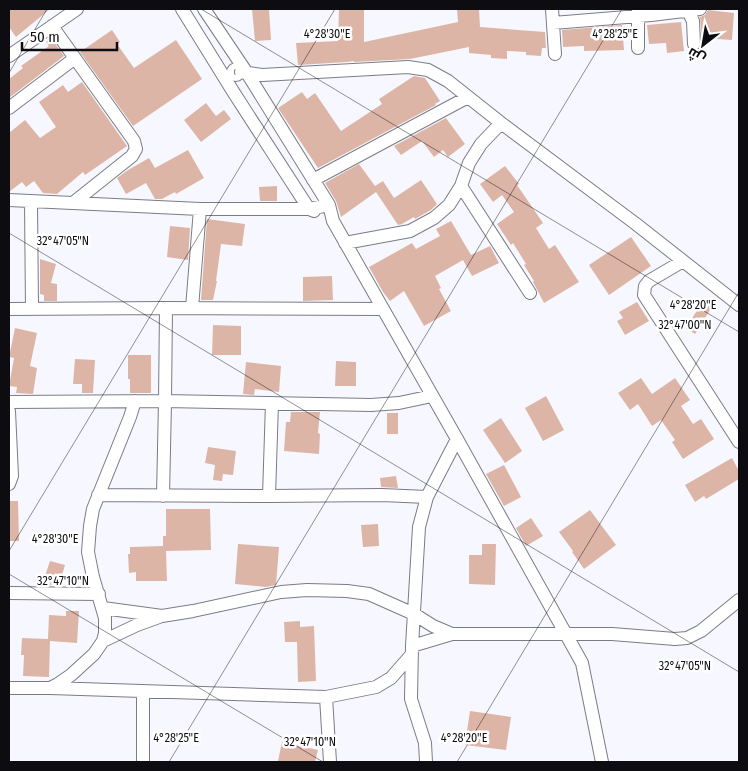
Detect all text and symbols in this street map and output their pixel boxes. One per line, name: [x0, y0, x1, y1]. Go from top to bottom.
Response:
scale bar: [22, 20, 118, 52]
north arrow: [678, 20, 728, 70]
text: 4°28'30"E: [304, 27, 351, 41]
text: 4°28'25"E: [592, 27, 638, 41]
text: 50 m: [30, 28, 60, 46]
text: ش: [684, 44, 709, 68]
text: 32°47'05"N: [37, 234, 89, 248]
text: 4°28'20"E: [670, 298, 717, 312]
text: 32°47'00"N: [658, 318, 712, 332]
text: 4°28'30"E: [32, 532, 79, 546]
text: 32°47'10"N: [37, 574, 89, 588]
text: 32°47'05"N: [659, 659, 711, 673]
text: 4°28'25"E: [153, 731, 199, 745]
text: 4°28'20"E: [441, 731, 488, 745]
text: 32°47'10"N: [284, 735, 336, 749]

